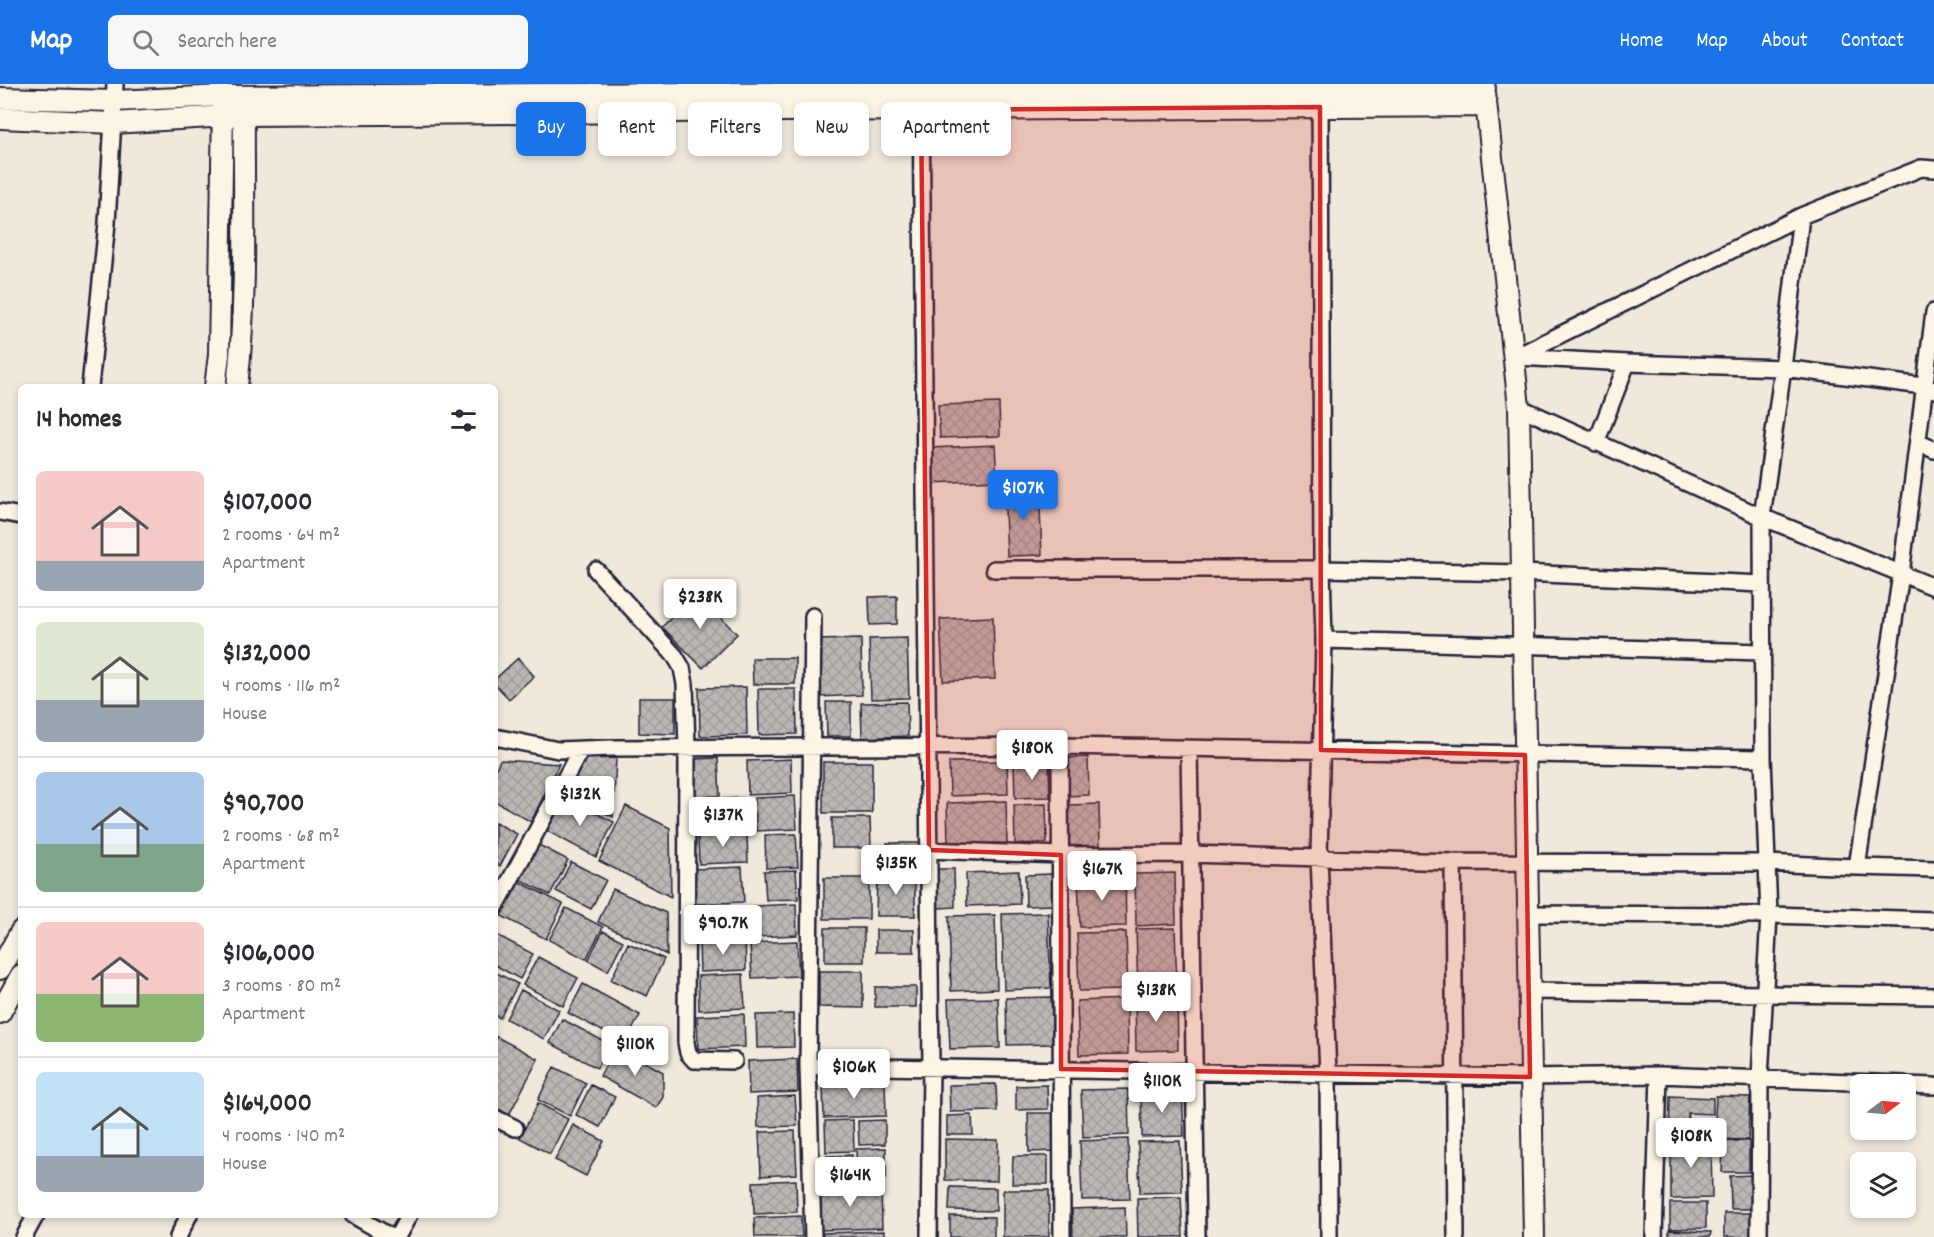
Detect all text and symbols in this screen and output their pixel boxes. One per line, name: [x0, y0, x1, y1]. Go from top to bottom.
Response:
search box: [108, 15, 528, 69]
text: Map: [30, 22, 72, 62]
icon: search: [129, 26, 162, 59]
text: Search here: [177, 27, 277, 58]
text: Home: [1619, 27, 1663, 57]
text: Map: [1696, 27, 1728, 57]
text: About: [1761, 27, 1808, 57]
text: Contact: [1841, 27, 1904, 57]
chip: Buy: [516, 102, 586, 156]
chip: Rent: [598, 102, 676, 156]
chip: Filters: [688, 102, 782, 156]
chip: New: [794, 102, 869, 156]
chip: Apartment: [881, 102, 1011, 156]
text: 14 homes: [36, 402, 122, 439]
icon: filters: [447, 404, 480, 437]
pin: $107K: [981, 470, 1065, 521]
text: $107K: [1002, 475, 1044, 503]
text: $107,000: [222, 485, 312, 522]
icon: home: [84, 495, 156, 567]
text: 2 rooms · 64 m²: [222, 522, 340, 550]
text: Apartment: [222, 550, 305, 578]
pin: $238K: [658, 579, 742, 630]
text: $238K: [677, 584, 723, 612]
text: $132,000: [222, 636, 311, 673]
icon: home: [84, 646, 156, 718]
text: 4 rooms · 116 m²: [222, 673, 340, 701]
text: House: [222, 701, 267, 729]
pin: $180K: [990, 730, 1074, 781]
text: $180K: [1011, 735, 1053, 763]
pin: $132K: [538, 776, 622, 827]
text: $132K: [559, 781, 601, 809]
text: $90,700: [222, 786, 305, 823]
icon: home: [84, 796, 156, 868]
pin: $137K: [681, 797, 765, 848]
text: $137K: [703, 802, 743, 830]
text: 2 rooms · 68 m²: [222, 823, 340, 851]
pin: $135K: [854, 845, 938, 896]
text: $135K: [875, 850, 917, 878]
text: Apartment: [222, 851, 305, 879]
pin: $167K: [1060, 851, 1144, 902]
text: $167K: [1081, 856, 1123, 884]
pin: $90.7K: [674, 905, 772, 956]
text: $90.7K: [698, 910, 748, 938]
text: $106,000: [222, 936, 315, 973]
icon: home: [84, 946, 156, 1018]
pin: $138K: [1114, 972, 1198, 1023]
text: 3 rooms · 80 m²: [222, 973, 341, 1001]
text: $138K: [1136, 977, 1176, 1005]
text: Apartment: [222, 1001, 305, 1029]
pin: $110K: [593, 1026, 677, 1077]
text: $110K: [615, 1031, 655, 1059]
pin: $106K: [812, 1049, 896, 1100]
text: $106K: [832, 1054, 876, 1082]
pin: $110K: [1120, 1063, 1204, 1114]
text: $110K: [1142, 1068, 1182, 1096]
north arrow: [1850, 1074, 1916, 1140]
map controls: [1850, 1074, 1916, 1218]
text: $164,000: [222, 1086, 312, 1123]
icon: home: [84, 1096, 156, 1168]
pin: $108K: [1649, 1118, 1733, 1169]
text: 4 rooms · 140 m²: [222, 1123, 345, 1151]
text: $108K: [1670, 1123, 1712, 1151]
text: House: [222, 1151, 267, 1179]
button: layers: [1850, 1152, 1916, 1218]
pin: $164K: [808, 1157, 892, 1208]
text: $164K: [829, 1162, 871, 1190]

